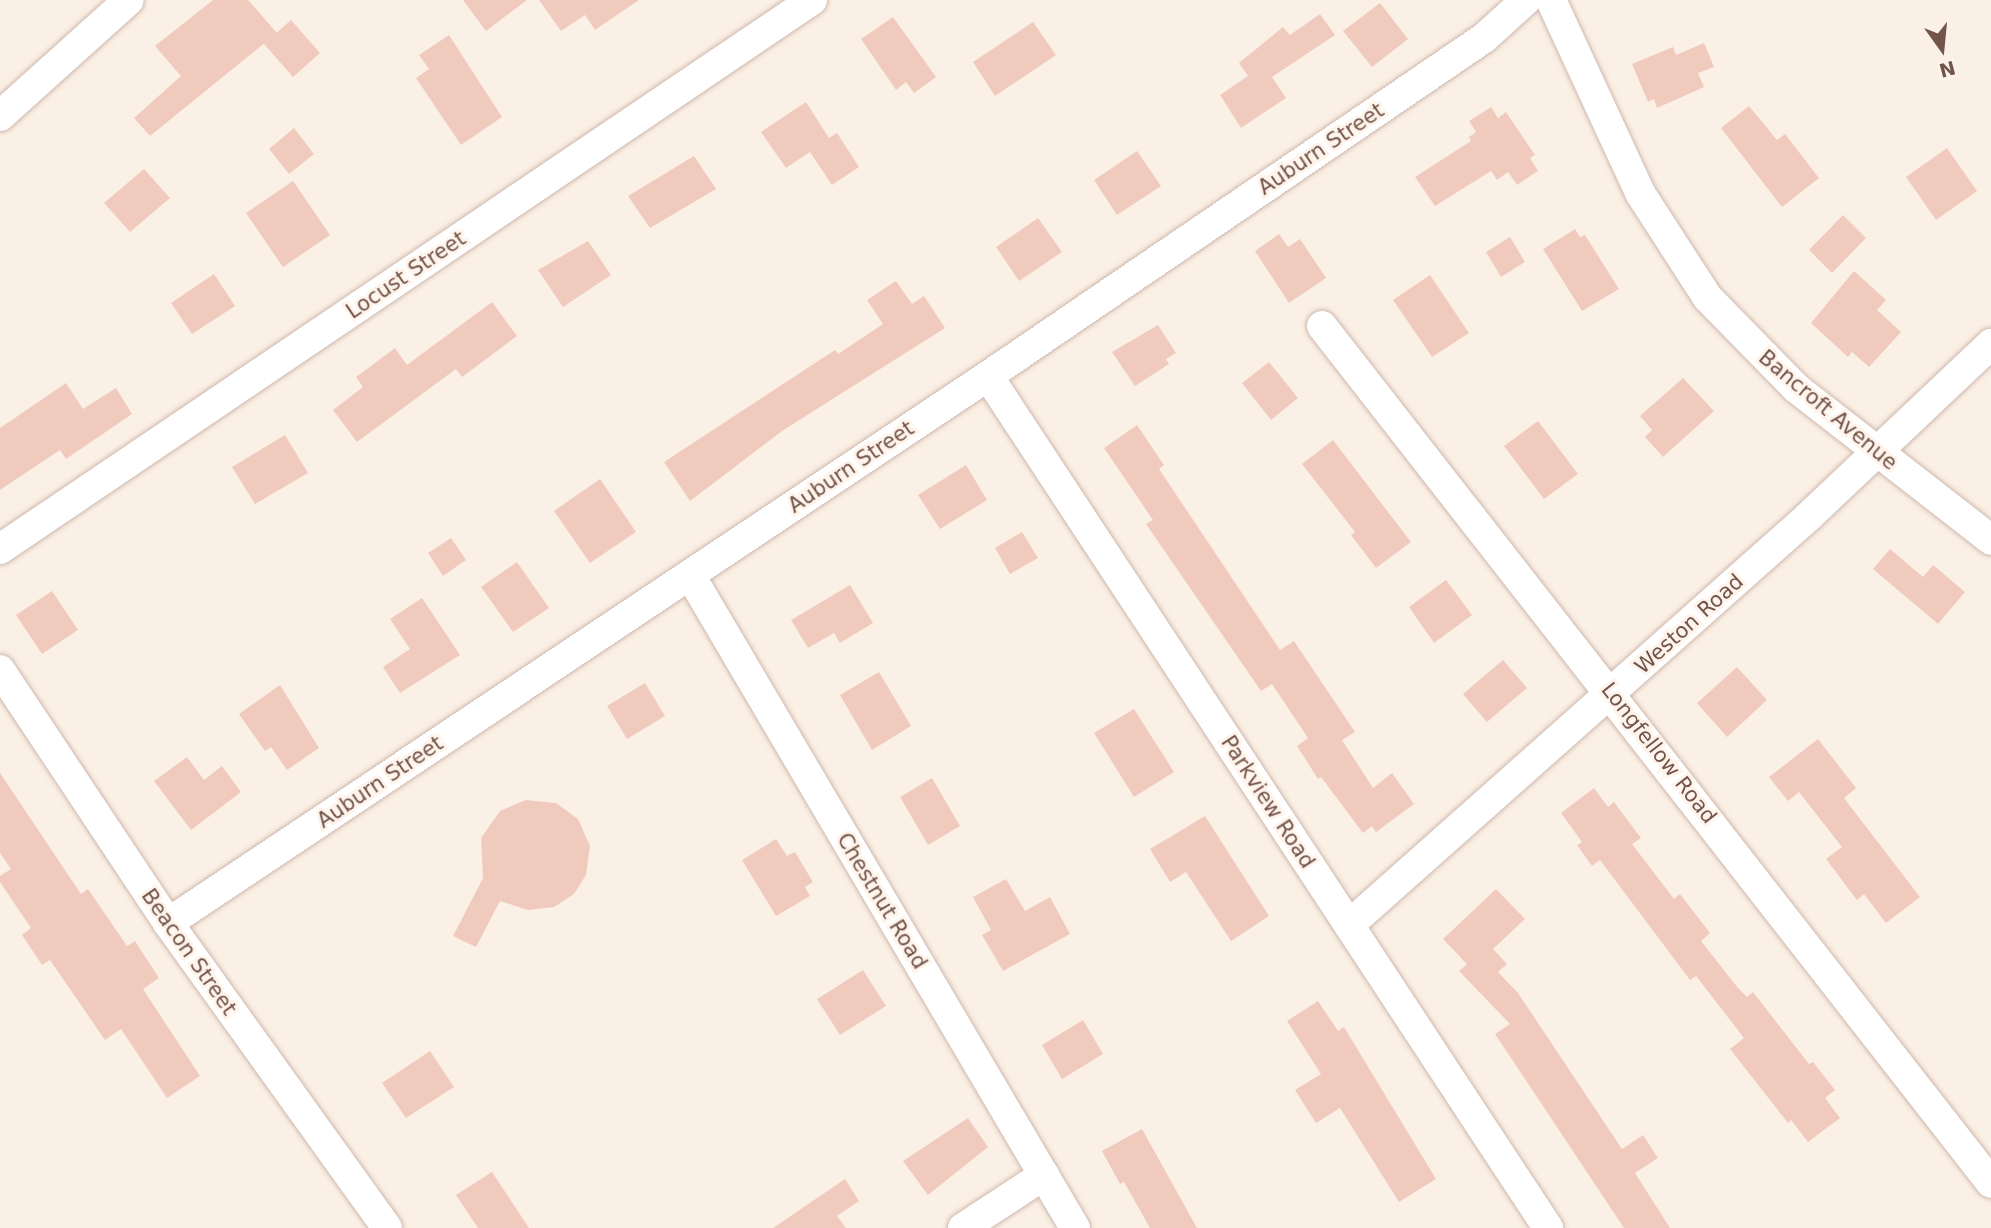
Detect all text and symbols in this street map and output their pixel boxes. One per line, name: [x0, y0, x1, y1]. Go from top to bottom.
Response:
north arrow: [1907, 14, 1977, 84]
text: N: [1937, 57, 1958, 82]
street label: Auburn Street: [1253, 98, 1389, 200]
street label: Locust Street: [341, 226, 471, 324]
street label: Bancroft Avenue: [1754, 345, 1902, 475]
street label: Auburn Street: [783, 416, 919, 518]
street label: Weston Road: [1630, 569, 1748, 679]
street label: Longfellow Road: [1596, 677, 1722, 829]
street label: Auburn Street: [312, 731, 448, 833]
street label: Parkview Road: [1216, 731, 1320, 873]
street label: Chestnut Road: [831, 828, 933, 974]
street label: Beacon Street: [136, 884, 242, 1020]

